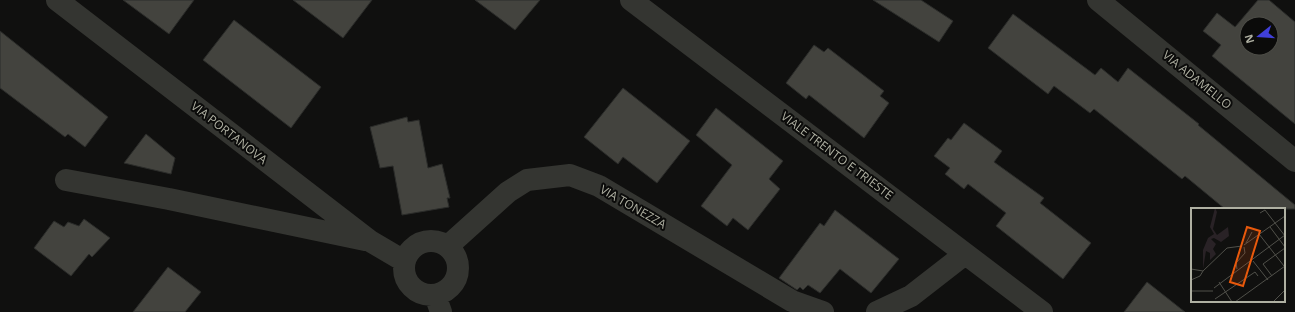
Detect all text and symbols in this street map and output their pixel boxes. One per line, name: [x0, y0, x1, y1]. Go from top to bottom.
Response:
north arrow: [1239, 16, 1279, 56]
text: N: [1240, 33, 1257, 46]
street label: VIA ADAMELLO: [1159, 46, 1235, 113]
street label: VIA PORTANOVA: [188, 97, 271, 168]
street label: VIALE TRENTO E TRIESTE: [778, 108, 897, 203]
street label: VIA TONEZZA: [597, 181, 670, 233]
inset map: [1191, 208, 1285, 302]

